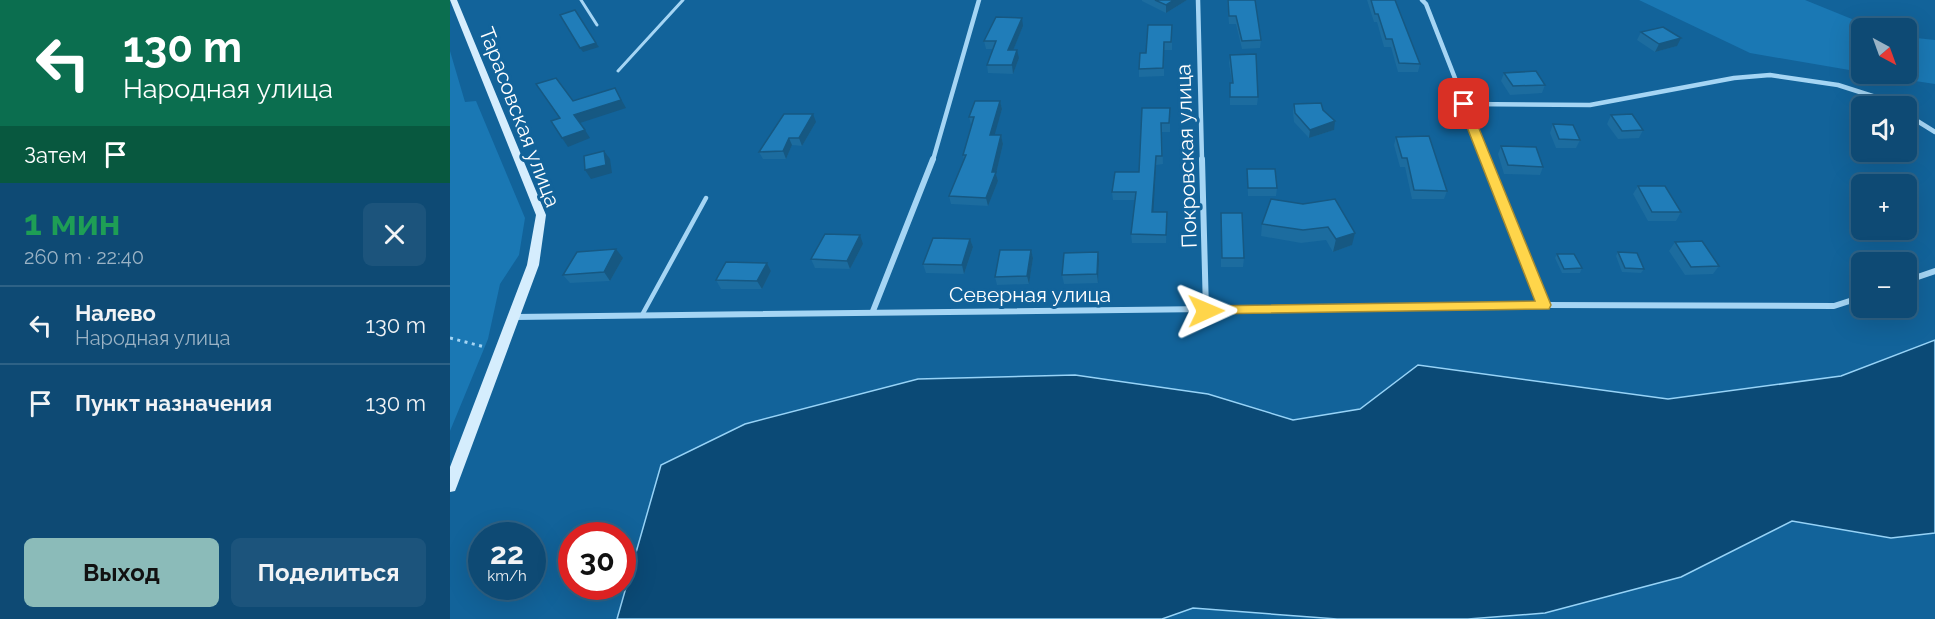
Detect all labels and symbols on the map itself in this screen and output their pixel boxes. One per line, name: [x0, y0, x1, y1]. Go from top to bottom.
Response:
north arrow: [1851, 18, 1917, 84]
street label: Тарасовская улица: [474, 24, 566, 210]
street label: Покровская улица: [1170, 64, 1202, 248]
pin: [1438, 78, 1489, 129]
position arrow: [1174, 279, 1238, 343]
street label: Северная улица: [949, 282, 1111, 307]
speed limit sign: 30: [558, 522, 636, 600]

